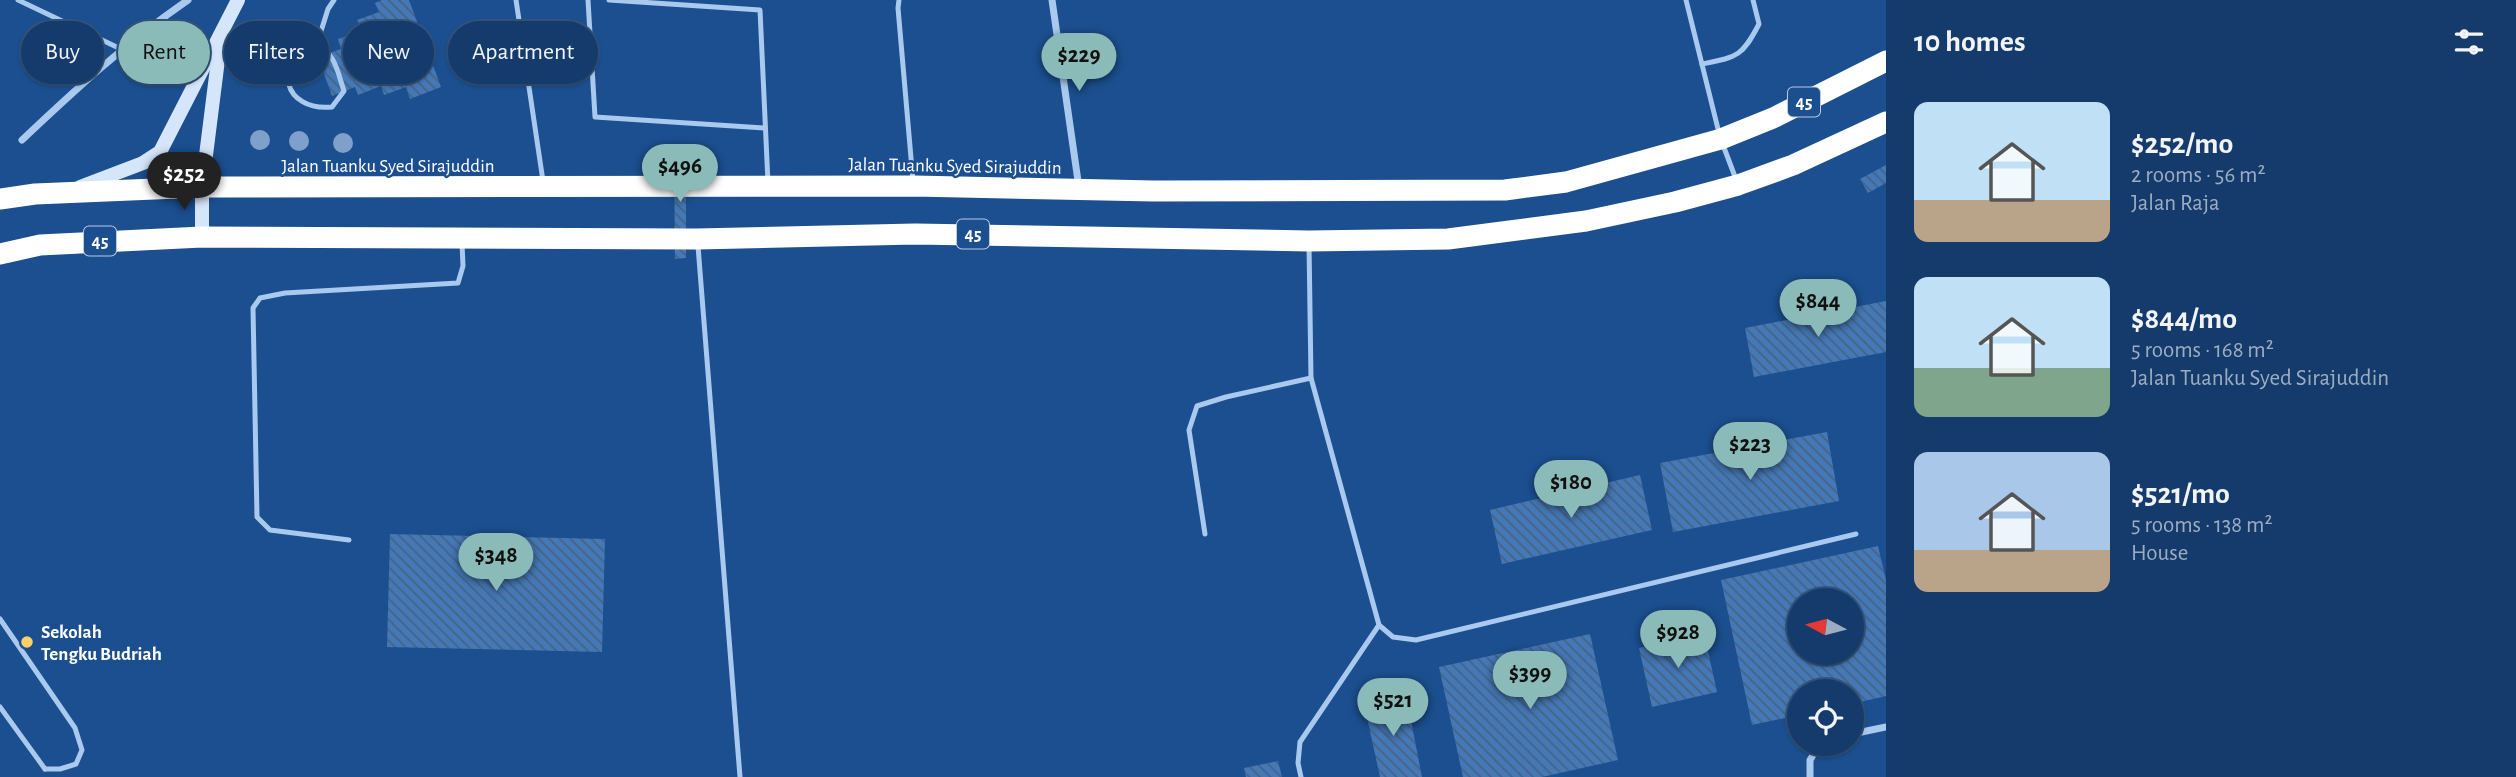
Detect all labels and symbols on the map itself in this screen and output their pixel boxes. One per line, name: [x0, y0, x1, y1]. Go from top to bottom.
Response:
pin: $229: [1038, 34, 1120, 93]
road number: 45: [1788, 88, 1820, 116]
pin: $496: [639, 144, 721, 204]
pin: $252: [143, 152, 225, 212]
street label: Jalan Tuanku Syed Sirajuddin: [848, 155, 1062, 178]
street label: Jalan Tuanku Syed Sirajuddin: [281, 157, 495, 176]
road number: 45: [957, 220, 989, 248]
road number: 45: [84, 227, 116, 256]
pin: $844: [1777, 280, 1859, 339]
pin: $223: [1709, 422, 1791, 482]
pin: $180: [1530, 461, 1612, 520]
pin: $348: [455, 534, 537, 593]
north arrow: [1787, 588, 1864, 665]
pin: $928: [1637, 610, 1719, 670]
place label: Sekolah Tengku Budriah: [41, 623, 162, 664]
marker: Sekolah Tengku Budriah: [19, 634, 35, 650]
pin: $399: [1489, 652, 1571, 711]
pin: $521: [1352, 678, 1434, 738]

